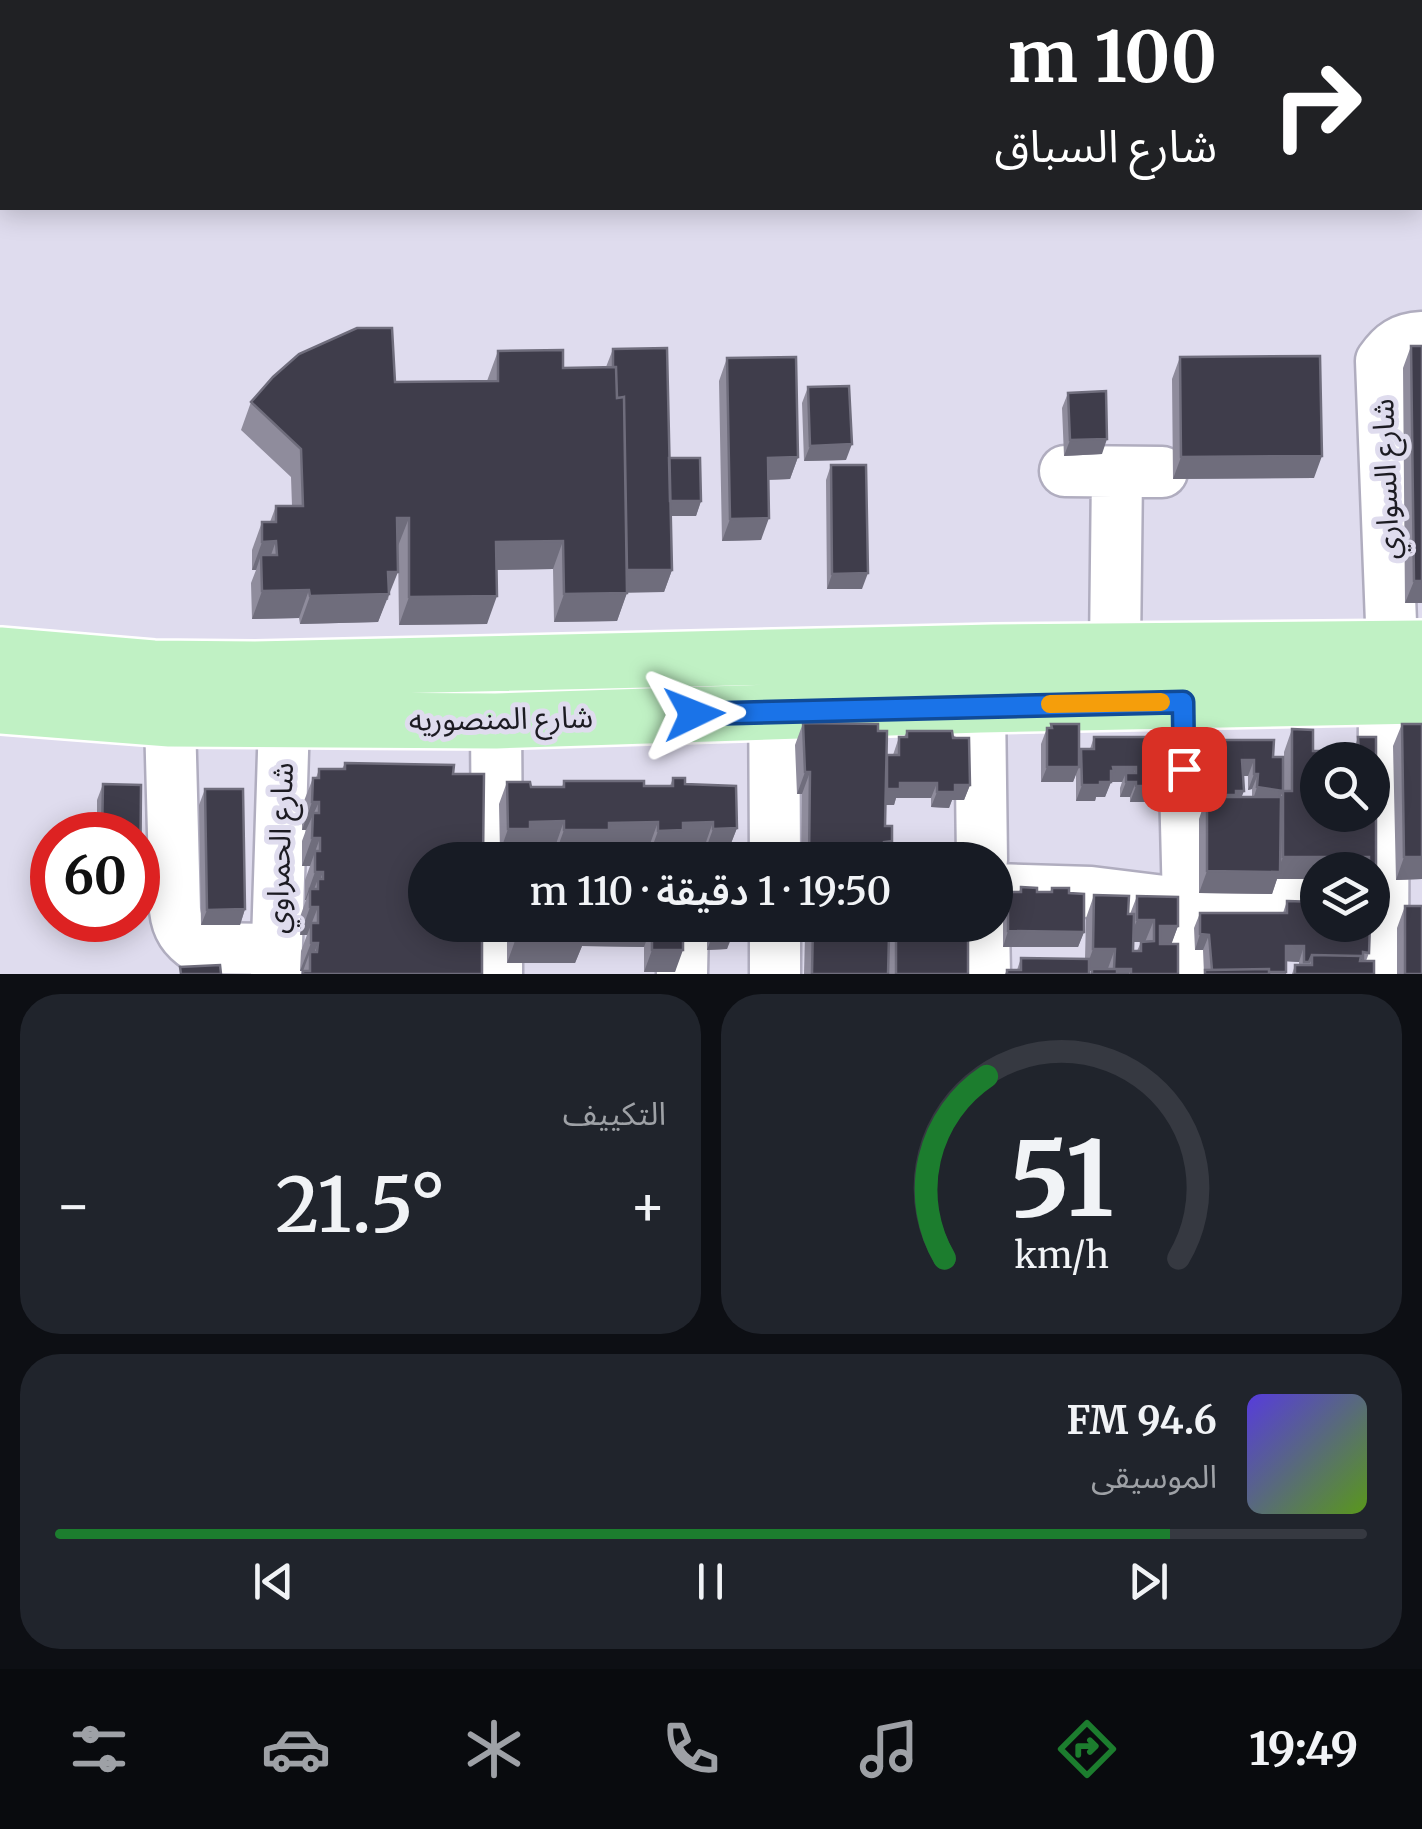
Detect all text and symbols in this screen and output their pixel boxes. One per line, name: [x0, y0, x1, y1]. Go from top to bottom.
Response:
text: 100 m: [1007, 13, 1217, 101]
icon: right: [1252, 40, 1382, 170]
text: شارع السباق: [995, 118, 1217, 174]
street label: شارع السواري: [1363, 398, 1412, 560]
position arrow: [642, 662, 746, 766]
street label: شارع المنصوريه: [408, 697, 594, 743]
pin: [1142, 727, 1227, 812]
icon: arrive: [1157, 742, 1212, 797]
map controls: [1300, 742, 1390, 942]
button: search: [1300, 742, 1390, 832]
street label: شارع الحمراوي: [257, 762, 306, 934]
speed limit sign: 60: [30, 812, 160, 942]
button: layers: [1300, 852, 1390, 942]
text: 19:50 · 1 دقيقة · 110 m: [530, 868, 891, 915]
text: التكييف: [563, 1094, 666, 1134]
text: 51: [1009, 1114, 1114, 1244]
text: 21.5°: [275, 1158, 446, 1252]
text: −: [55, 1171, 92, 1240]
text: +: [629, 1171, 666, 1240]
text: km/h: [1014, 1233, 1109, 1278]
text: 94.6 FM: [1066, 1397, 1217, 1444]
text: الموسيقى: [1091, 1457, 1217, 1497]
icon: previous: [246, 1554, 301, 1609]
icon: pause: [683, 1554, 738, 1609]
icon: next: [1121, 1554, 1176, 1609]
icon: filters: [64, 1714, 134, 1784]
icon: car: [261, 1714, 331, 1784]
icon: climate: [459, 1714, 529, 1784]
icon: phone: [656, 1714, 726, 1784]
icon: music: [854, 1714, 924, 1784]
icon: directions: [1052, 1714, 1122, 1784]
text: 19:49: [1249, 1721, 1358, 1777]

